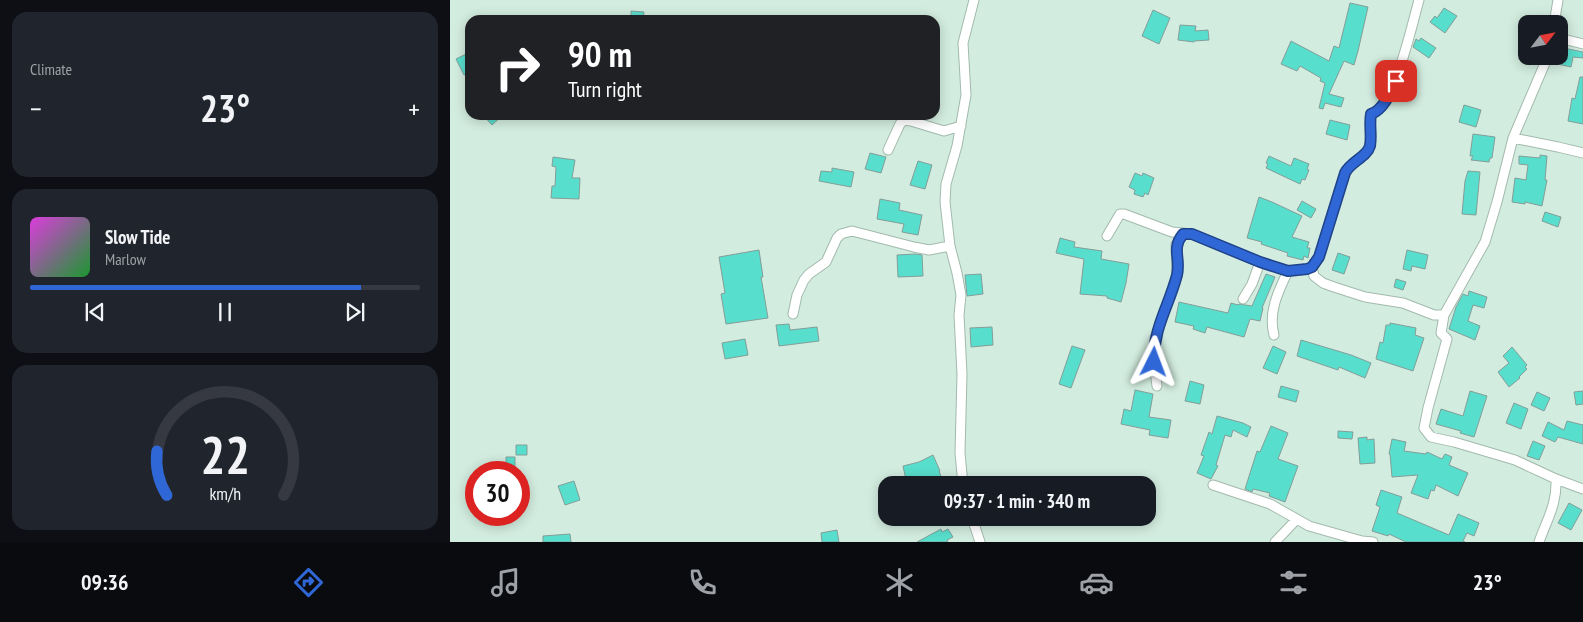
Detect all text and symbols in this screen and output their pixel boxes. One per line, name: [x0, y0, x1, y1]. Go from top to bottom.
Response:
north arrow: [1518, 15, 1568, 65]
map controls: [1518, 15, 1568, 65]
text: 90 m: [568, 31, 632, 77]
icon: right: [485, 35, 550, 100]
text: Climate: [30, 59, 72, 79]
pin: [1375, 60, 1417, 102]
icon: arrive: [1382, 67, 1410, 95]
text: Turn right: [568, 75, 642, 103]
text: 23°: [200, 83, 250, 132]
text: −: [30, 90, 42, 127]
text: +: [408, 90, 420, 127]
text: Slow Tide: [105, 225, 170, 249]
text: Marlow: [105, 249, 146, 269]
icon: previous: [81, 298, 109, 326]
icon: pause: [211, 298, 239, 326]
icon: next: [341, 298, 369, 326]
position arrow: [1127, 335, 1179, 387]
text: 22: [200, 421, 250, 488]
speed limit sign: 30: [465, 461, 530, 526]
text: km/h: [209, 482, 241, 505]
text: 09:37 · 1 min · 340 m: [944, 489, 1090, 513]
icon: directions: [291, 565, 326, 600]
icon: music: [488, 565, 523, 600]
icon: phone: [685, 565, 720, 600]
icon: climate: [882, 565, 917, 600]
icon: car: [1079, 565, 1114, 600]
icon: filters: [1276, 565, 1311, 600]
text: 09:36: [81, 568, 129, 596]
text: 23°: [1473, 568, 1502, 596]

